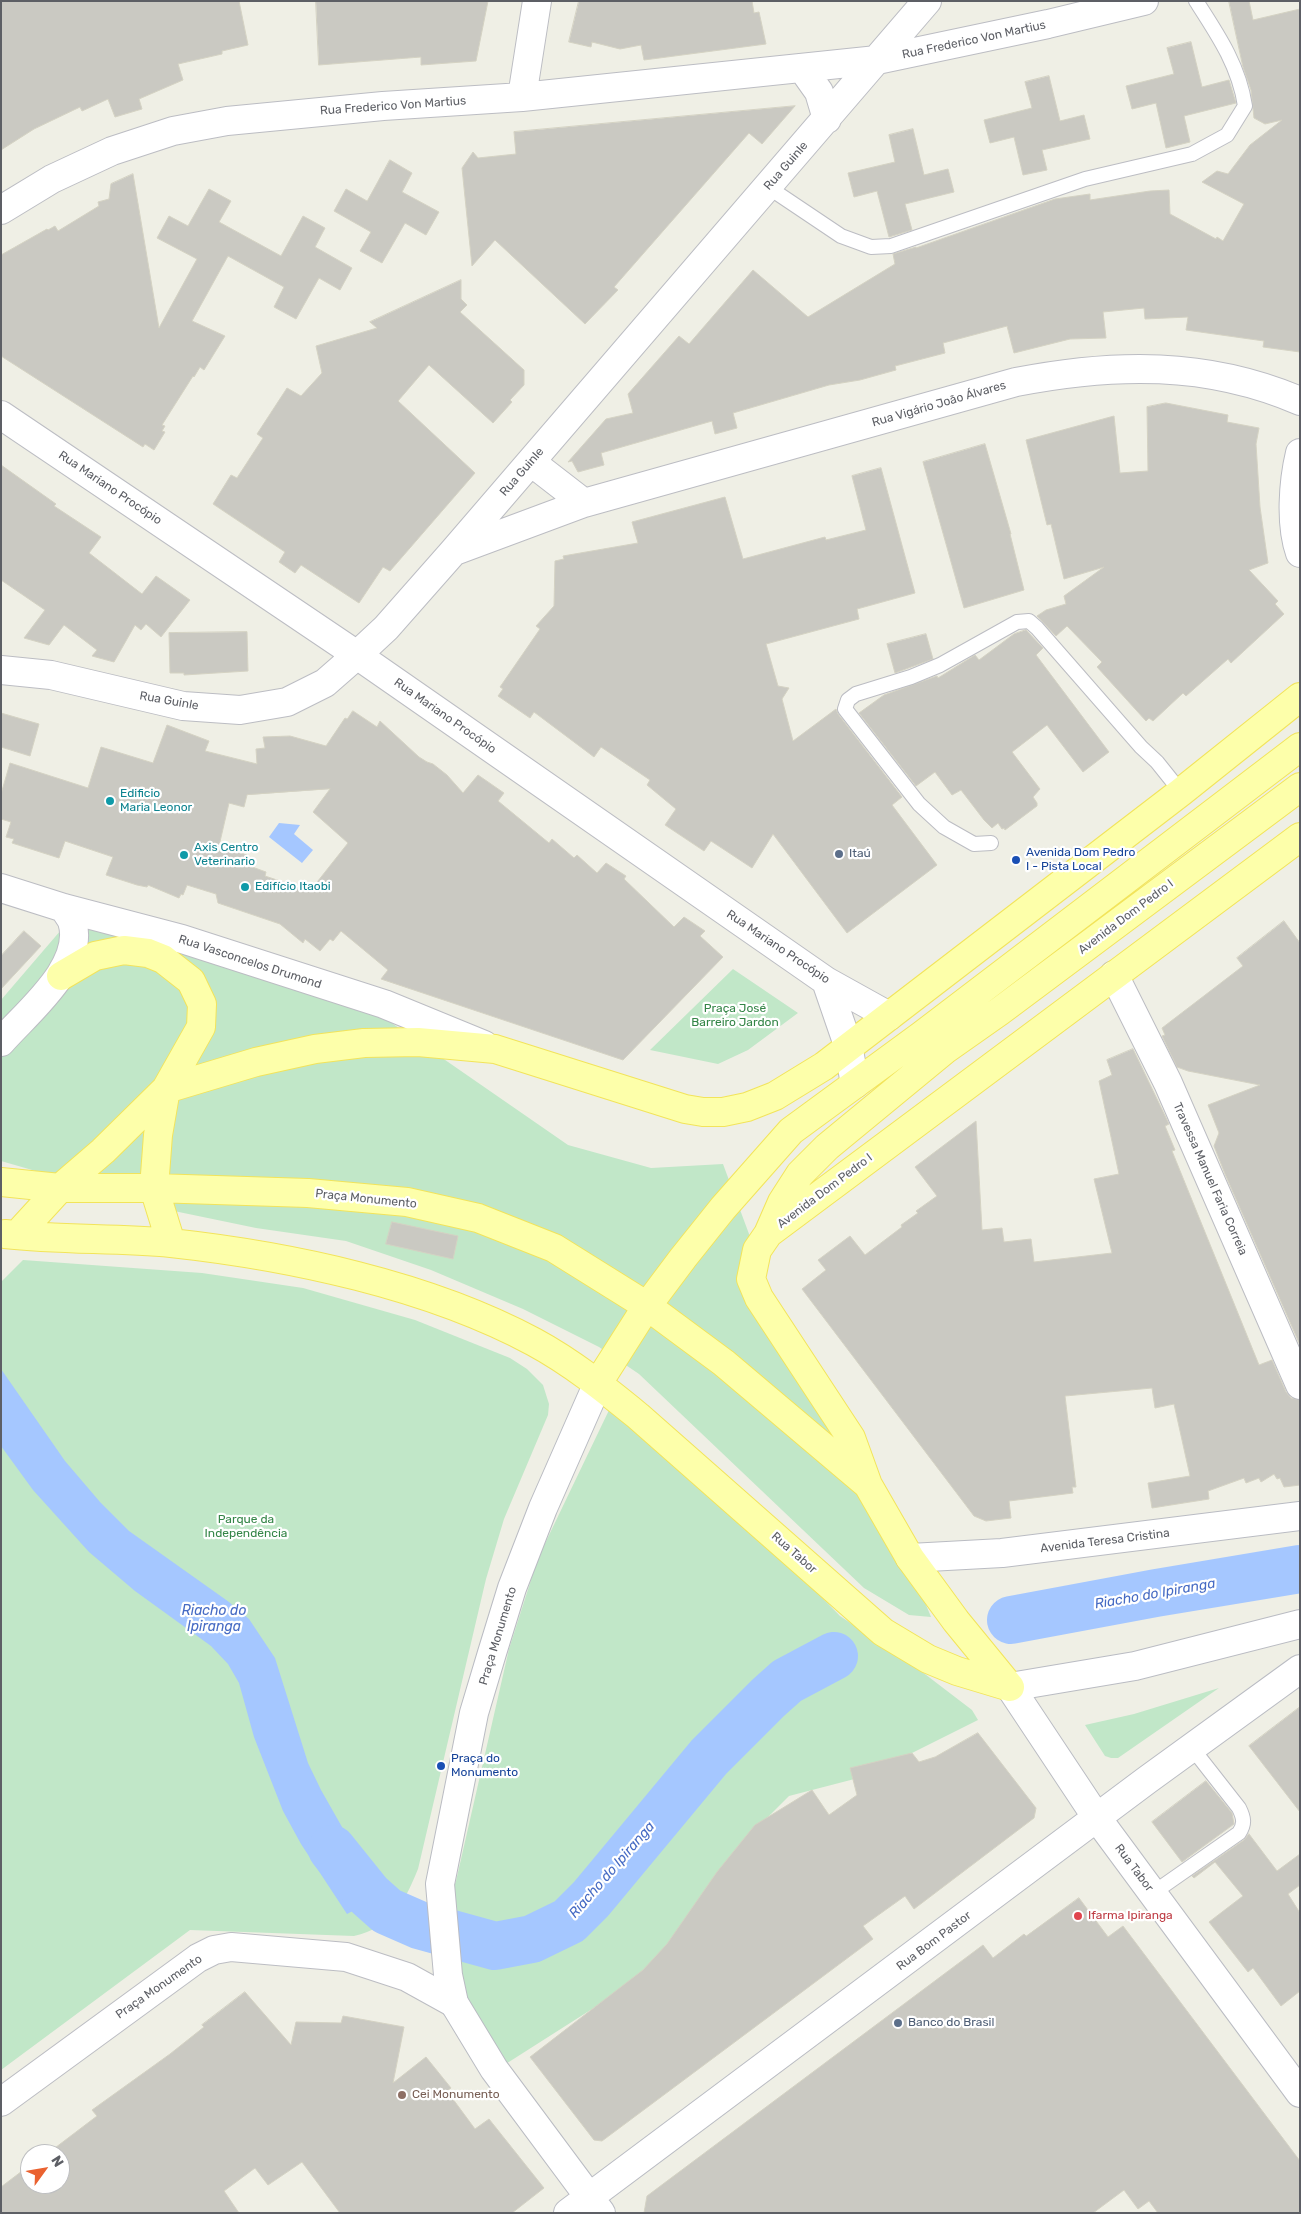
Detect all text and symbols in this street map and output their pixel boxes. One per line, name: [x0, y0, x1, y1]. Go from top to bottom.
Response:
street label: Rua Frederico Von Martius: [901, 18, 1047, 62]
street label: Rua Frederico Von Martius: [319, 94, 467, 118]
street label: Rua Guinle: [761, 139, 811, 193]
street label: Rua Vigário João Álvares: [870, 378, 1008, 430]
street label: Rua Guinle: [497, 445, 547, 499]
street label: Rua Mariano Procópio: [56, 448, 164, 528]
street label: Rua Mariano Procópio: [391, 675, 499, 757]
street label: Rua Guinle: [138, 689, 200, 713]
place label: Edificio Maria Leonor: [120, 787, 192, 815]
marker: Edificio Maria Leonor: [104, 795, 116, 807]
place label: Axis Centro Veterinario: [194, 841, 258, 869]
place label: Avenida Dom Pedro I - Pista Local: [1026, 846, 1135, 874]
place label: Itaú: [849, 847, 871, 861]
marker: Itaú: [833, 848, 845, 860]
marker: Axis Centro Veterinario: [178, 849, 190, 861]
marker: Avenida Dom Pedro I - Pista Local: [1010, 854, 1022, 866]
street label: Avenida Dom Pedro I: [1076, 876, 1176, 958]
place label: Edifício Itaobi: [255, 880, 331, 894]
marker: Edifício Itaobi: [239, 881, 251, 893]
street label: Rua Mariano Procópio: [724, 907, 832, 987]
street label: Rua Vasconcelos Drumond: [177, 932, 323, 992]
park label: Praça José Barreiro Jardon: [691, 1002, 779, 1030]
street label: Travessa Manuel Faria Correia: [1170, 1100, 1250, 1258]
street label: Avenida Dom Pedro I: [775, 1150, 875, 1232]
street label: Praça Monumento: [315, 1187, 417, 1211]
park label: Parque da Independência: [205, 1513, 287, 1541]
street label: Avenida Teresa Cristina: [1040, 1526, 1170, 1556]
street label: Rua Tabor: [768, 1529, 820, 1577]
water label: Riacho do Ipiranga: [1093, 1575, 1217, 1613]
street label: Praça Monumento: [476, 1585, 520, 1687]
water label: Riacho do Ipiranga: [182, 1603, 246, 1635]
place label: Praça do Monumento: [451, 1752, 518, 1780]
marker: Praça do Monumento: [435, 1760, 447, 1772]
water label: Riacho do Ipiranga: [565, 1818, 659, 1922]
street label: Rua Tabor: [1111, 1841, 1157, 1895]
street label: Rua Bom Pastor: [894, 1908, 974, 1974]
place label: Ifarma Ipiranga: [1088, 1909, 1173, 1923]
marker: Ifarma Ipiranga: [1072, 1910, 1084, 1922]
street label: Praça Monumento: [113, 1952, 205, 2022]
place label: Banco do Brasil: [908, 2016, 994, 2030]
marker: Banco do Brasil: [892, 2017, 904, 2029]
place label: Cei Monumento: [412, 2088, 500, 2102]
marker: Cei Monumento: [396, 2089, 408, 2101]
north arrow: [20, 2144, 70, 2194]
text: N: [47, 2153, 67, 2170]

